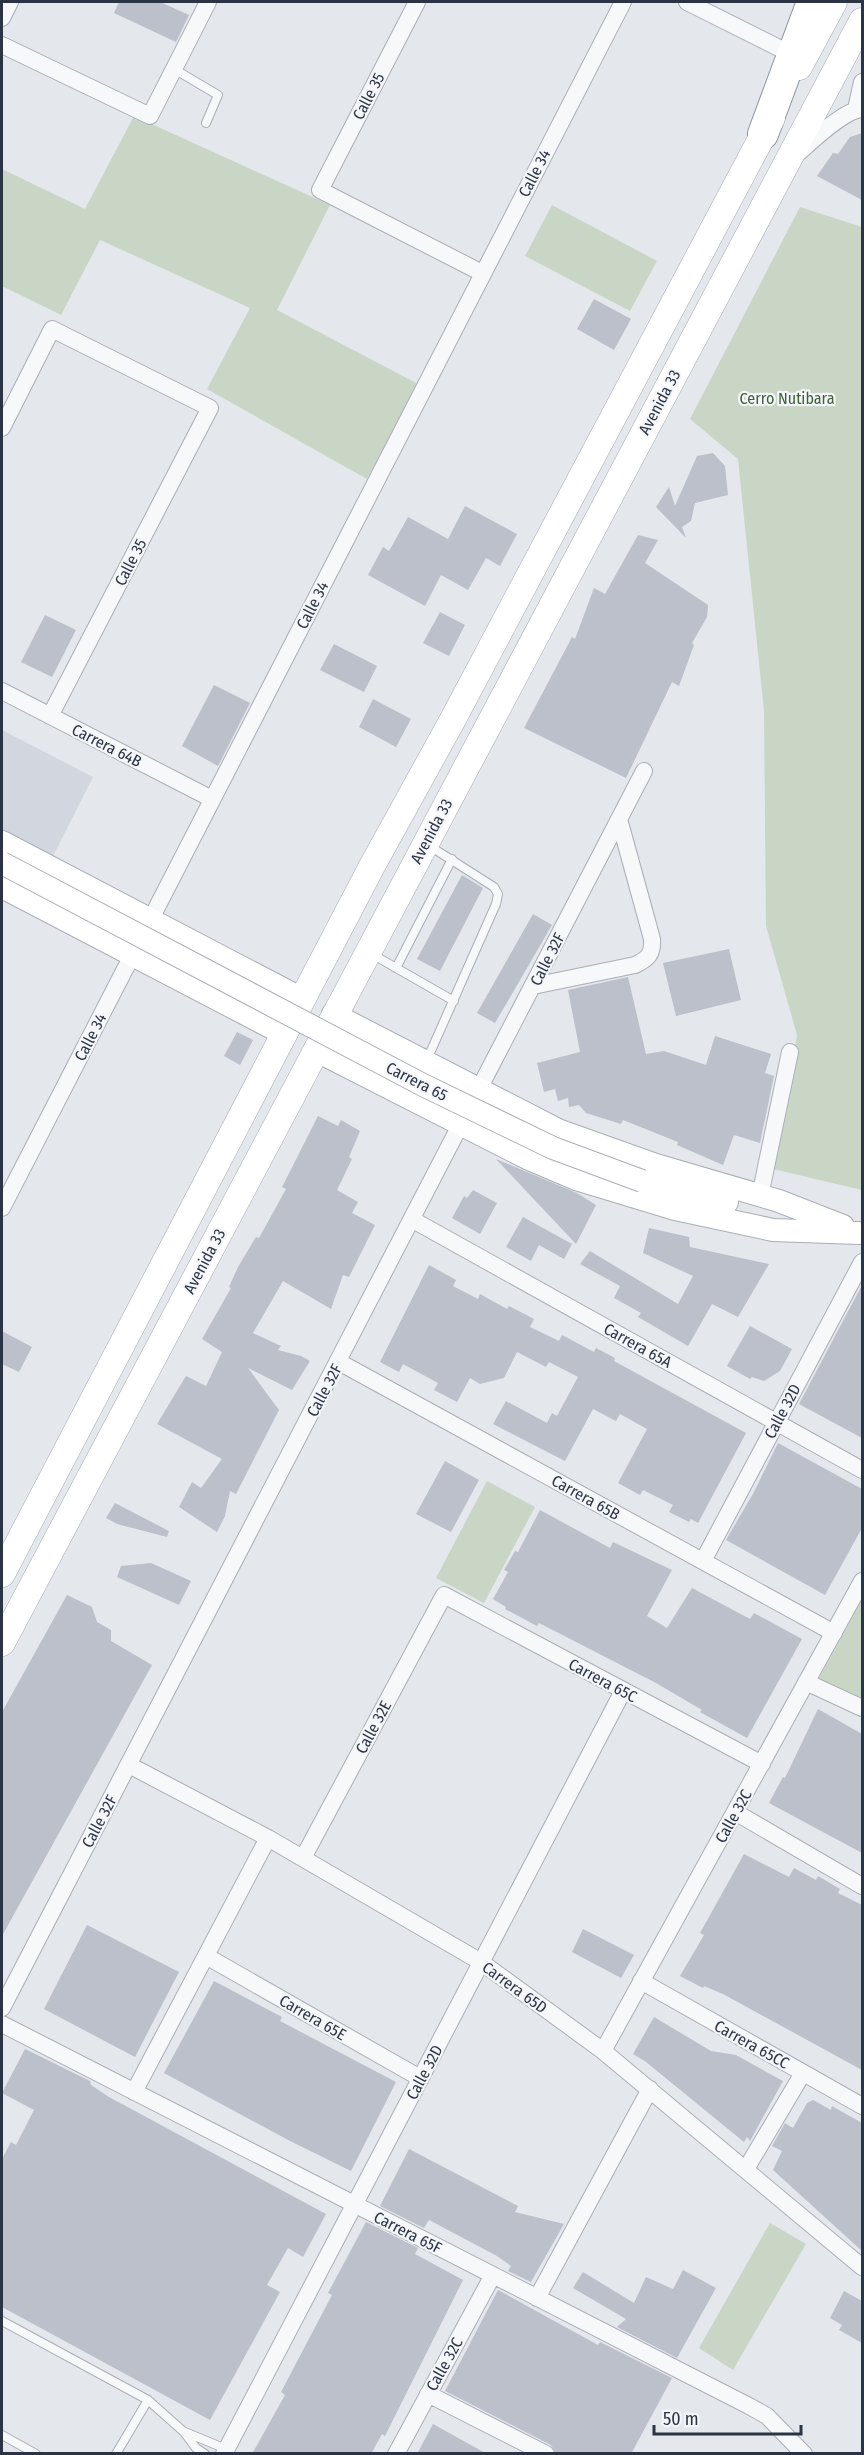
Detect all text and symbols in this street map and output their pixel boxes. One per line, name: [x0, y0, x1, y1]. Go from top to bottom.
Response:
street label: Calle 35: [349, 70, 388, 123]
street label: Calle 34: [515, 146, 555, 200]
street label: Avenida 33: [635, 367, 684, 438]
park label: Cerro Nutibara: [739, 389, 835, 408]
street label: Calle 35: [111, 536, 150, 589]
street label: Calle 34: [293, 578, 333, 632]
street label: Carrera 64B: [69, 720, 145, 771]
street label: Avenida 33: [407, 796, 456, 867]
street label: Calle 32F: [526, 930, 569, 989]
street label: Calle 34: [71, 1010, 111, 1064]
street label: Carrera 65: [383, 1058, 451, 1105]
street label: Avenida 33: [180, 1226, 229, 1297]
street label: Carrera 65A: [600, 1319, 676, 1372]
street label: Calle 32F: [303, 1361, 346, 1420]
street label: Calle 32D: [760, 1381, 805, 1442]
street label: Carrera 65B: [548, 1471, 623, 1524]
street label: Carrera 65C: [565, 1655, 640, 1706]
street label: Calle 32E: [352, 1697, 395, 1757]
street label: Calle 32C: [711, 1786, 756, 1846]
street label: Calle 32F: [78, 1792, 121, 1851]
street label: Carrera 65D: [479, 1957, 551, 2017]
street label: Carrera 65E: [276, 1991, 349, 2044]
street label: Carrera 65CC: [711, 2016, 792, 2073]
street label: Calle 32D: [402, 2042, 447, 2103]
street label: Carrera 65F: [371, 2207, 445, 2258]
street label: Calle 32C: [422, 2334, 467, 2394]
scale bar: [654, 2398, 801, 2436]
text: 50 m: [663, 2408, 699, 2430]

